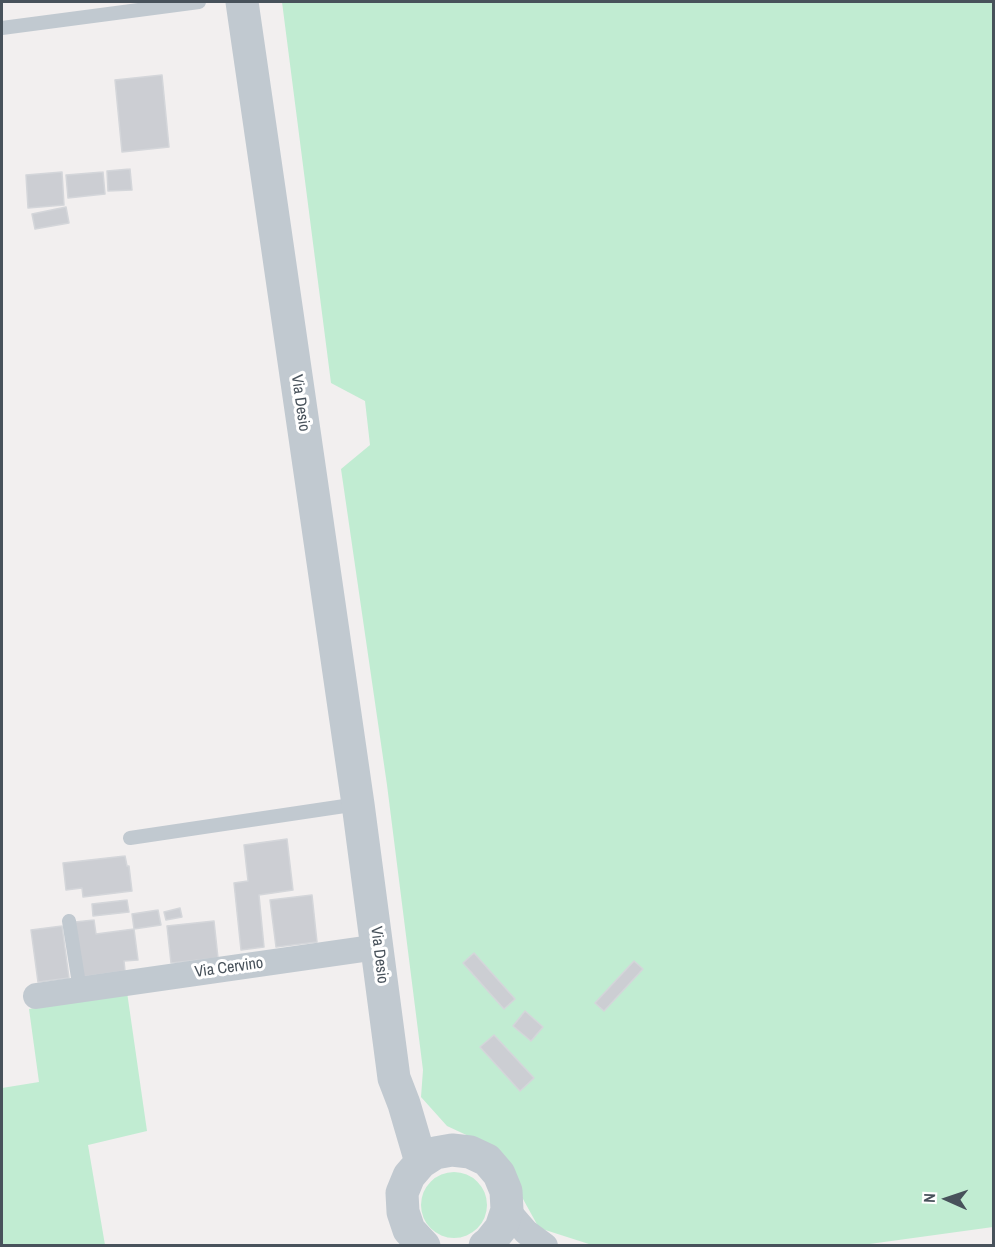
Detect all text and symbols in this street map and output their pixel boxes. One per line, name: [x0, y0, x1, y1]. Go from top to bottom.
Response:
street label: Via Desio: [286, 373, 314, 433]
street label: Via Desio: [366, 925, 392, 985]
street label: Via Cervino: [193, 954, 265, 982]
north arrow: [917, 1169, 977, 1229]
text: N: [918, 1193, 940, 1203]

